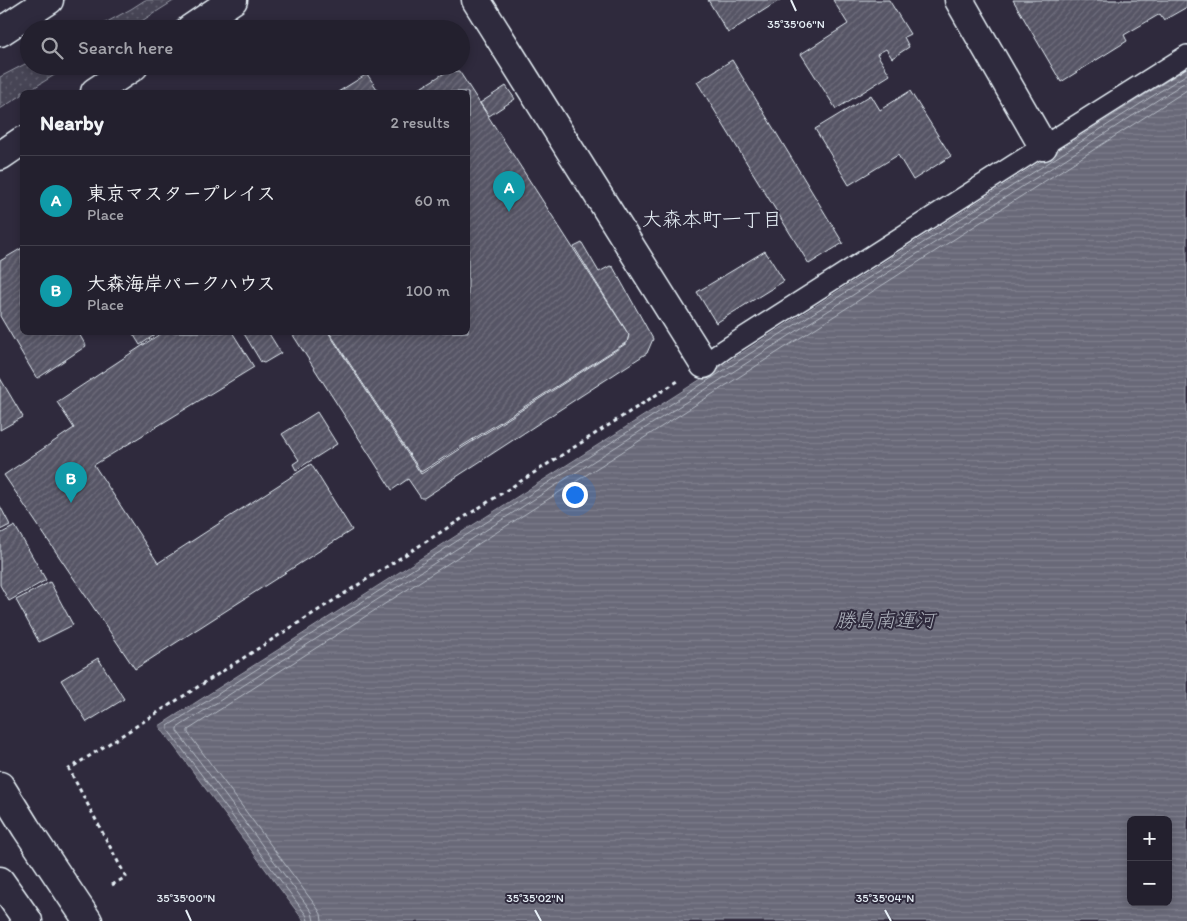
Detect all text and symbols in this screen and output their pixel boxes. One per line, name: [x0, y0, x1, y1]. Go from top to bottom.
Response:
text: 35°35'06"N: [767, 17, 825, 31]
search box: [20, 20, 470, 75]
icon: search: [38, 34, 66, 62]
text: Search here: [78, 36, 173, 59]
text: Nearby: [40, 110, 104, 135]
text: 2 results: [390, 113, 450, 132]
pin: A: [493, 171, 525, 212]
text: 東京マスタープレイス: [87, 182, 276, 205]
text: A: [51, 191, 61, 210]
text: 60 m: [415, 191, 450, 210]
text: Place: [87, 205, 124, 224]
district label: 大森本町一丁目: [642, 207, 782, 231]
text: 大森海岸パークハウス: [87, 272, 275, 295]
text: B: [51, 281, 61, 300]
text: 100 m: [406, 281, 450, 300]
text: Place: [87, 295, 124, 314]
pin: B: [55, 462, 87, 503]
your location: [562, 482, 588, 508]
water label: 勝島南運河: [835, 608, 938, 632]
map controls: [1127, 816, 1172, 906]
button: +: [1127, 816, 1172, 861]
button: −: [1127, 861, 1172, 906]
text: 35°35'00"N: [157, 891, 215, 905]
text: 35°35'02"N: [506, 891, 564, 905]
text: 35°35'04"N: [856, 891, 914, 905]

